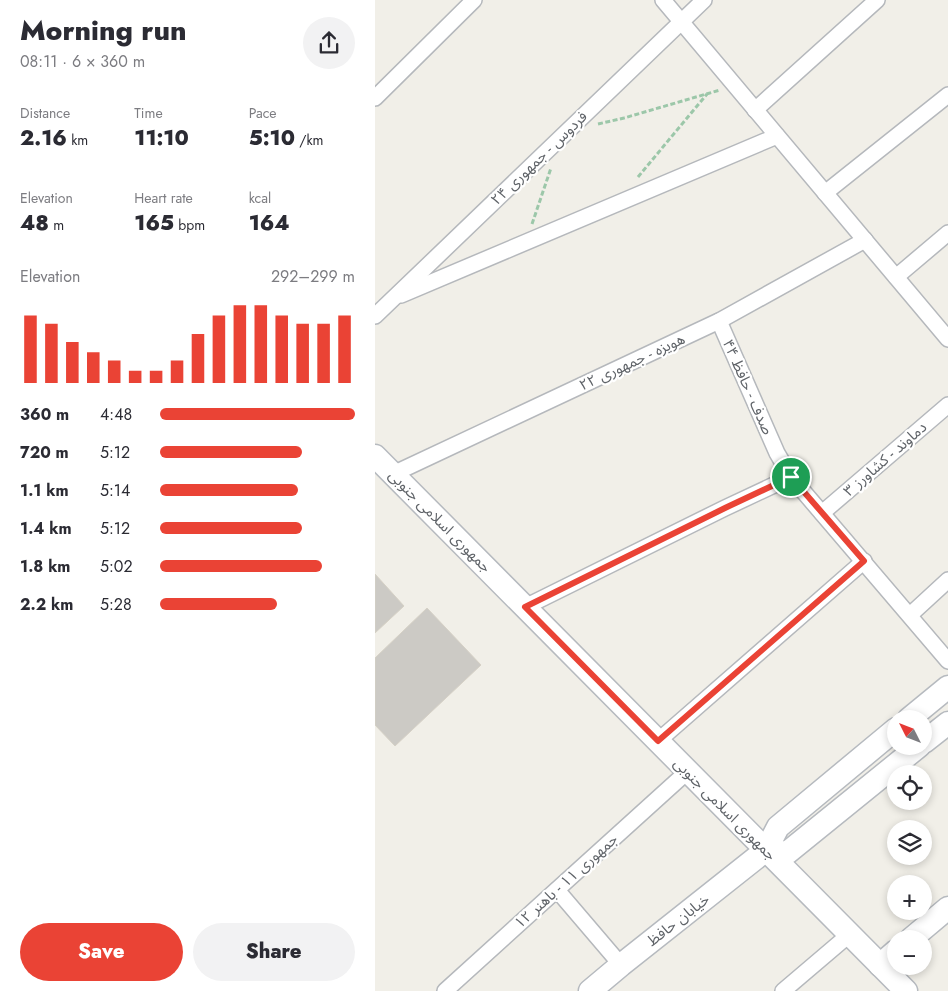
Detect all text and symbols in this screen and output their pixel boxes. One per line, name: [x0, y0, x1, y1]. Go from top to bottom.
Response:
text: Morning run: [20, 10, 186, 51]
button: share: [303, 17, 355, 69]
text: 08:11 · 6 × 360 m: [20, 50, 145, 73]
text: Distance: [20, 103, 70, 123]
text: Time: [134, 103, 163, 123]
text: Pace: [249, 103, 277, 123]
street label: فردوس - جمهوری ۲۴: [486, 106, 593, 210]
text: 2.16: [20, 123, 67, 153]
text: 11:10: [134, 123, 189, 153]
text: 5:10: [249, 123, 295, 153]
text: km: [67, 130, 88, 150]
text: /km: [295, 130, 323, 150]
text: Elevation: [20, 188, 73, 208]
text: Heart rate: [134, 188, 193, 208]
text: kcal: [249, 188, 271, 208]
text: 48: [20, 208, 49, 238]
text: 165: [134, 208, 174, 238]
text: 164: [249, 208, 290, 238]
text: m: [49, 215, 64, 235]
text: bpm: [174, 215, 205, 235]
text: Elevation: [20, 265, 80, 288]
text: 292–299 m: [271, 265, 355, 288]
street label: هویزه - جمهوری ۲۲: [575, 328, 689, 396]
street label: صدف - حافظ ۴۴: [717, 336, 779, 438]
text: 360 m: [20, 403, 69, 426]
text: 4:48: [100, 403, 132, 426]
street label: دماوند - کشاورز ۳: [838, 416, 932, 502]
text: 720 m: [20, 441, 69, 464]
text: 5:12: [100, 441, 130, 464]
pin: [770, 456, 812, 498]
icon: arrive: [777, 463, 805, 491]
street label: جمهوری اسلامی جنوبی: [384, 465, 496, 577]
text: 1.1 km: [20, 479, 69, 502]
text: 5:14: [100, 479, 130, 502]
text: 1.4 km: [20, 517, 72, 540]
text: 5:12: [100, 517, 130, 540]
text: 1.8 km: [20, 555, 70, 578]
text: 5:02: [100, 555, 133, 578]
text: 2.2 km: [20, 593, 73, 616]
text: 5:28: [100, 593, 132, 616]
north arrow: [887, 710, 933, 755]
map controls: [887, 710, 932, 975]
street label: جمهوری اسلامی جنوبی: [669, 753, 781, 865]
button: locate: [887, 765, 932, 810]
button: layers: [887, 820, 932, 865]
street label: جمهوری ۱۱ - باهنر ۱۲: [509, 828, 623, 934]
button: +: [887, 875, 932, 920]
street label: خیابان حافظ: [642, 888, 714, 952]
button: Save: [20, 923, 183, 981]
button: Share: [193, 923, 355, 981]
button: −: [887, 930, 932, 975]

